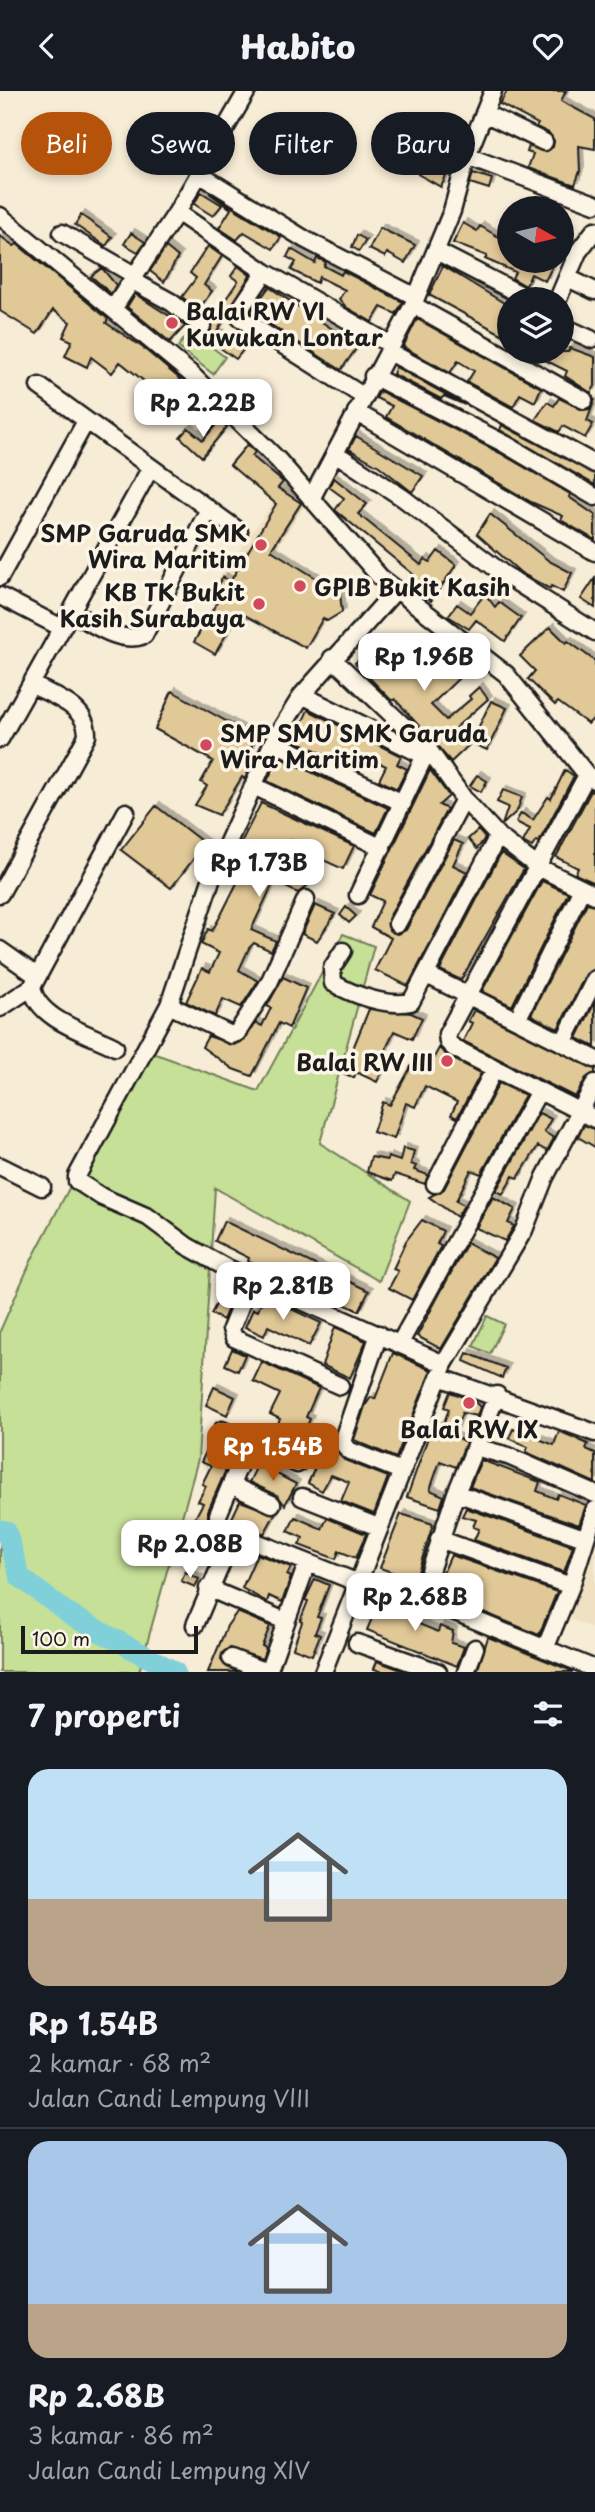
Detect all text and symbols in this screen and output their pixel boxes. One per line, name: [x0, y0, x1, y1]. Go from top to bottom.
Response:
text: Habito: [240, 22, 355, 70]
icon: back: [28, 27, 66, 65]
icon: heart: [529, 27, 567, 65]
chip: Beli: [21, 112, 112, 175]
chip: Sewa: [126, 112, 235, 175]
chip: Filter: [249, 112, 357, 175]
chip: Baru: [371, 112, 475, 175]
north arrow: [497, 196, 574, 273]
map controls: [497, 196, 574, 364]
button: layers: [497, 287, 574, 364]
place label: Balai RW VI Kuwukan Lontar: [186, 293, 383, 354]
marker: Balai RW VI Kuwukan Lontar: [164, 315, 180, 331]
pin: Rp 2.22B: [131, 379, 275, 439]
text: Rp 2.22B: [150, 384, 256, 419]
place label: SMP Garuda SMK Wira Maritim: [40, 515, 247, 576]
marker: SMP Garuda SMK Wira Maritim: [253, 537, 269, 553]
place label: GPIB Bukit Kasih: [314, 569, 511, 604]
place label: KB TK Bukit Kasih Surabaya: [60, 574, 245, 635]
marker: GPIB Bukit Kasih: [292, 578, 308, 594]
marker: KB TK Bukit Kasih Surabaya: [251, 596, 267, 612]
pin: Rp 1.96B: [352, 633, 496, 693]
text: Rp 1.96B: [374, 638, 474, 673]
place label: SMP SMU SMK Garuda Wira Maritim: [220, 715, 488, 776]
marker: SMP SMU SMK Garuda Wira Maritim: [198, 737, 214, 753]
pin: Rp 1.73B: [187, 839, 331, 899]
text: Rp 1.73B: [210, 844, 308, 879]
place label: Balai RW III: [296, 1044, 433, 1079]
marker: Balai RW III: [439, 1053, 455, 1069]
pin: Rp 2.81B: [211, 1263, 355, 1322]
text: Rp 2.81B: [232, 1267, 334, 1302]
marker: Balai RW IX: [461, 1395, 477, 1411]
place label: Balai RW IX: [400, 1411, 538, 1446]
pin: Rp 1.54B: [201, 1423, 345, 1483]
text: Rp 1.54B: [223, 1428, 323, 1463]
pin: Rp 2.08B: [118, 1521, 262, 1580]
text: Rp 2.08B: [137, 1525, 243, 1560]
pin: Rp 2.68B: [343, 1573, 487, 1633]
text: Rp 2.68B: [362, 1578, 468, 1613]
scale bar: [21, 1623, 198, 1655]
text: 100 m: [32, 1624, 90, 1652]
text: 7 properti: [28, 1692, 180, 1737]
icon: filters: [529, 1695, 567, 1733]
icon: home: [235, 1814, 361, 1940]
text: Rp 1.54B: [28, 2000, 158, 2045]
text: 2 kamar · 68 m²: [28, 2045, 211, 2080]
text: Jalan Candi Lempung VIII: [28, 2080, 310, 2115]
icon: home: [235, 2186, 361, 2312]
text: Rp 2.68B: [28, 2372, 165, 2417]
text: 3 kamar · 86 m²: [28, 2417, 214, 2452]
text: Jalan Candi Lempung XIV: [28, 2452, 310, 2487]

